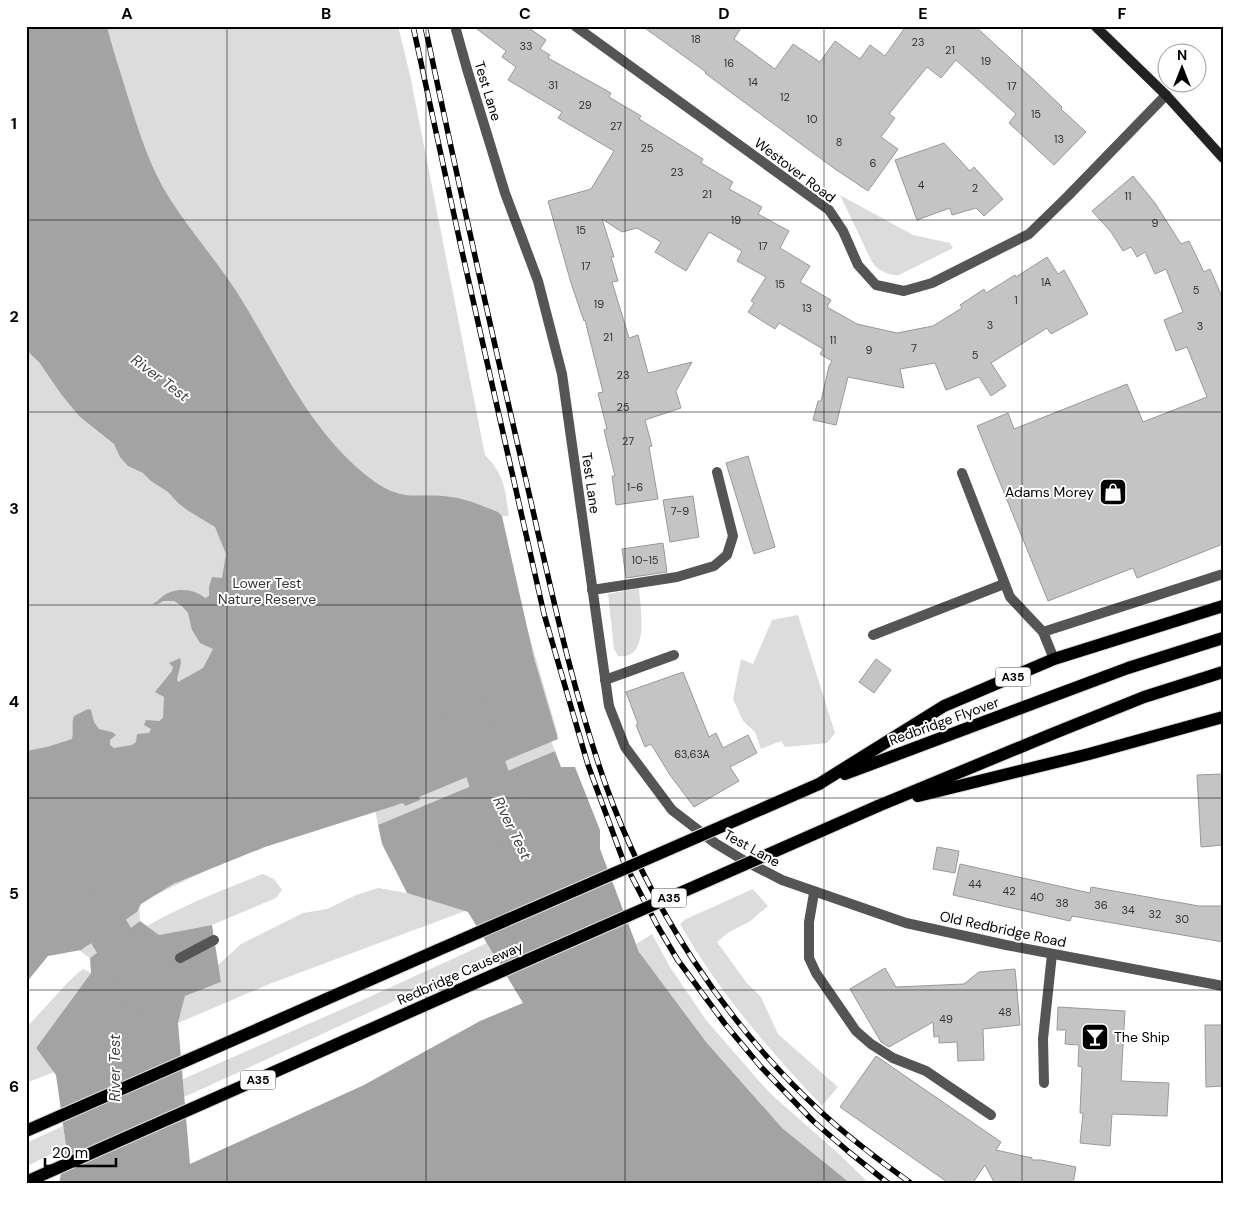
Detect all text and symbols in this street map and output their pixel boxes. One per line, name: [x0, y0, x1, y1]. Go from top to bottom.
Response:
text: A: [121, 3, 133, 24]
text: B: [321, 3, 331, 24]
text: C: [519, 3, 531, 24]
text: D: [718, 3, 730, 24]
text: E: [918, 3, 928, 24]
text: F: [1118, 3, 1127, 24]
house number: 18: [691, 32, 701, 46]
house number: 23: [912, 35, 924, 49]
house number: 33: [519, 39, 533, 53]
north arrow: [1156, 42, 1206, 92]
house number: 21: [945, 43, 955, 57]
text: N: [1177, 46, 1187, 64]
house number: 19: [981, 54, 991, 68]
house number: 16: [724, 56, 734, 70]
street label: Test Lane: [470, 59, 506, 123]
house number: 14: [748, 75, 758, 89]
house number: 31: [548, 78, 558, 92]
house number: 17: [1007, 79, 1017, 93]
house number: 12: [780, 90, 790, 104]
house number: 29: [578, 98, 592, 112]
house number: 15: [1031, 107, 1041, 121]
house number: 10: [807, 112, 817, 126]
text: 1: [11, 113, 17, 134]
house number: 27: [610, 119, 622, 133]
house number: 13: [1054, 132, 1064, 146]
street label: Westover Road: [751, 134, 839, 206]
house number: 8: [836, 135, 842, 149]
house number: 25: [640, 141, 654, 155]
house number: 6: [870, 156, 877, 170]
house number: 23: [671, 165, 683, 179]
house number: 4: [918, 178, 925, 192]
house number: 2: [972, 181, 978, 195]
house number: 21: [702, 187, 712, 201]
house number: 11: [1125, 189, 1131, 203]
house number: 19: [731, 213, 741, 227]
house number: 9: [1152, 216, 1159, 230]
house number: 15: [576, 223, 586, 237]
house number: 17: [758, 239, 768, 253]
house number: 17: [581, 259, 591, 273]
house number: 1A: [1041, 275, 1051, 289]
house number: 15: [775, 277, 785, 291]
house number: 5: [1193, 283, 1200, 297]
house number: 1: [1014, 293, 1018, 307]
house number: 19: [594, 297, 604, 311]
house number: 13: [802, 301, 812, 315]
text: 2: [9, 306, 19, 327]
house number: 3: [987, 318, 993, 332]
house number: 3: [1197, 319, 1203, 333]
house number: 21: [603, 330, 613, 344]
house number: 11: [830, 333, 836, 347]
house number: 7: [911, 341, 917, 355]
house number: 9: [866, 343, 873, 357]
house number: 5: [972, 348, 979, 362]
water label: River Test: [127, 350, 193, 406]
house number: 23: [617, 368, 629, 382]
house number: 25: [616, 400, 630, 414]
house number: 27: [622, 434, 634, 448]
street label: Test Lane: [578, 451, 604, 515]
shop icon: Adams Morey: [1098, 477, 1128, 507]
house number: 1-6: [627, 480, 643, 494]
place label: Adams Morey: [1005, 483, 1094, 501]
text: 3: [9, 498, 19, 519]
house number: 7-9: [671, 504, 689, 518]
house number: 10-15: [631, 553, 659, 567]
park label: Lower Test Nature Reserve: [218, 574, 316, 608]
road number: A35: [996, 668, 1030, 686]
text: 4: [9, 691, 19, 712]
street label: Redbridge Flyover: [887, 693, 1001, 749]
house number: 63,63A: [674, 747, 710, 761]
water label: River Test: [488, 793, 536, 863]
street label: Test Lane: [721, 825, 783, 871]
house number: 44: [968, 877, 982, 891]
text: 5: [9, 883, 19, 904]
house number: 42: [1002, 884, 1016, 898]
road number: A35: [652, 888, 686, 908]
house number: 40: [1030, 890, 1044, 904]
house number: 38: [1055, 896, 1069, 910]
house number: 36: [1094, 898, 1108, 912]
house number: 34: [1121, 903, 1135, 917]
street label: Old Redbridge Road: [938, 907, 1068, 951]
house number: 32: [1149, 907, 1161, 921]
house number: 30: [1175, 912, 1189, 926]
street label: Redbridge Causeway: [394, 937, 526, 1009]
house number: 48: [998, 1005, 1012, 1019]
house number: 49: [939, 1012, 953, 1026]
bar icon: The Ship: [1080, 1022, 1110, 1052]
place label: The Ship: [1114, 1028, 1170, 1046]
water label: River Test: [105, 1034, 125, 1102]
road number: A35: [240, 1070, 276, 1090]
text: 6: [9, 1076, 19, 1097]
scale bar: [45, 1135, 116, 1167]
text: 20 m: [52, 1143, 88, 1163]

